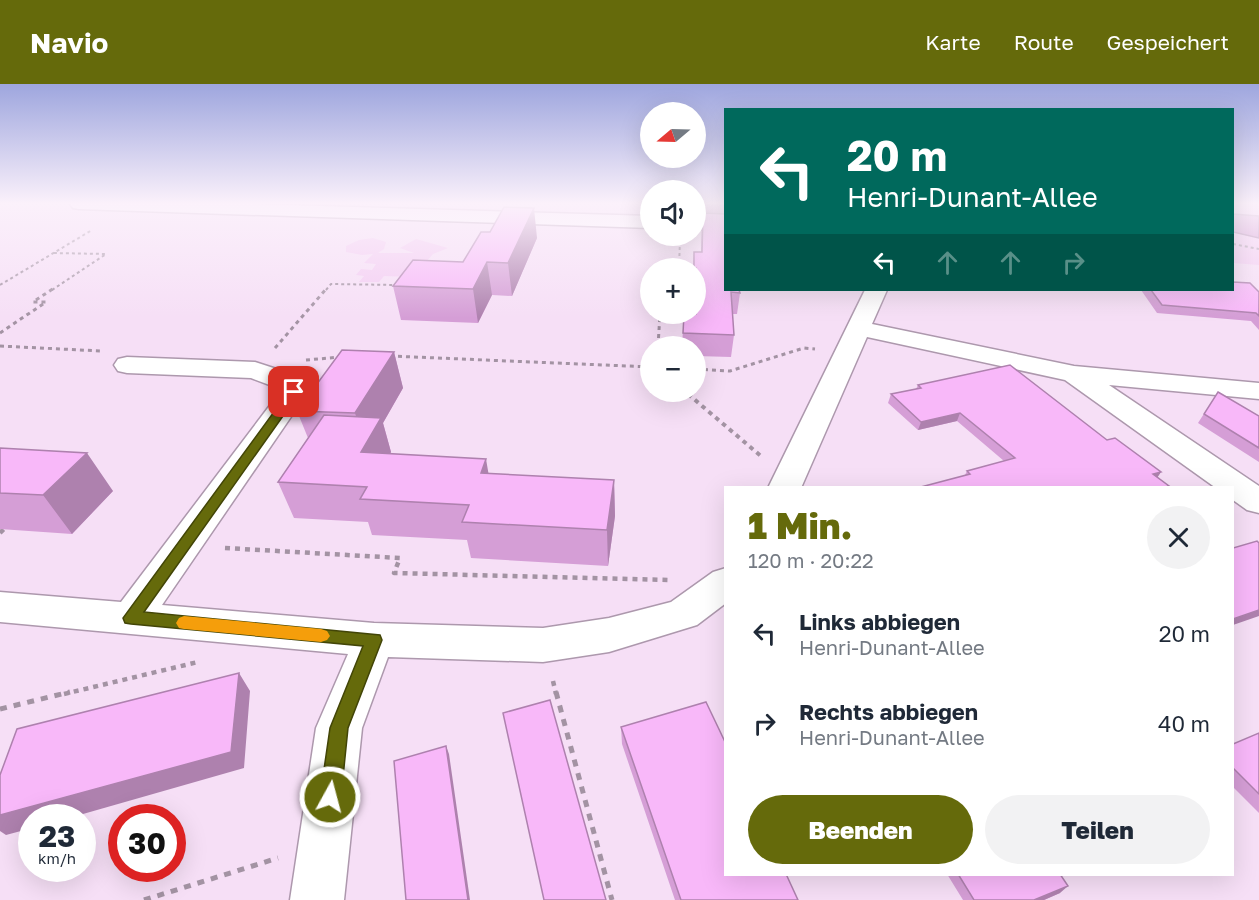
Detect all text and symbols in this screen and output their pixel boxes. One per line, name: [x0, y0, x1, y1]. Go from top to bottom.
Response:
text: Navio: [30, 26, 108, 59]
text: Karte: [925, 29, 981, 55]
text: Route: [1014, 29, 1074, 55]
text: Gespeichert: [1107, 29, 1229, 55]
north arrow: [640, 102, 706, 168]
map controls: [640, 102, 706, 402]
text: 20 m: [847, 130, 947, 180]
icon: left: [748, 132, 826, 210]
button: sound: [640, 180, 706, 246]
text: Henri-Dunant-Allee: [847, 181, 1098, 213]
icon: left: [868, 246, 901, 279]
icon: ahead: [931, 246, 964, 279]
icon: ahead: [994, 246, 1027, 279]
icon: right: [1057, 246, 1090, 279]
button: +: [640, 258, 706, 324]
button: −: [640, 336, 706, 402]
pin: [268, 366, 319, 417]
icon: arrive: [277, 375, 310, 408]
text: 1 Min.: [748, 504, 852, 547]
button: close: [1147, 506, 1210, 569]
text: 120 m · 20:22: [748, 548, 874, 572]
text: Links abbiegen: [799, 608, 960, 635]
icon: left: [748, 617, 781, 650]
text: 20 m: [1159, 620, 1210, 647]
text: Henri-Dunant-Allee: [799, 635, 985, 659]
text: Rechts abbiegen: [799, 698, 978, 725]
icon: right: [748, 707, 781, 740]
text: 40 m: [1158, 710, 1210, 737]
text: Henri-Dunant-Allee: [799, 725, 985, 749]
position arrow: [298, 765, 362, 829]
button: Beenden: [748, 795, 973, 864]
button: Teilen: [985, 795, 1210, 864]
speed limit sign: 30: [108, 804, 186, 882]
text: 23: [39, 818, 75, 854]
text: km/h: [38, 849, 76, 867]

